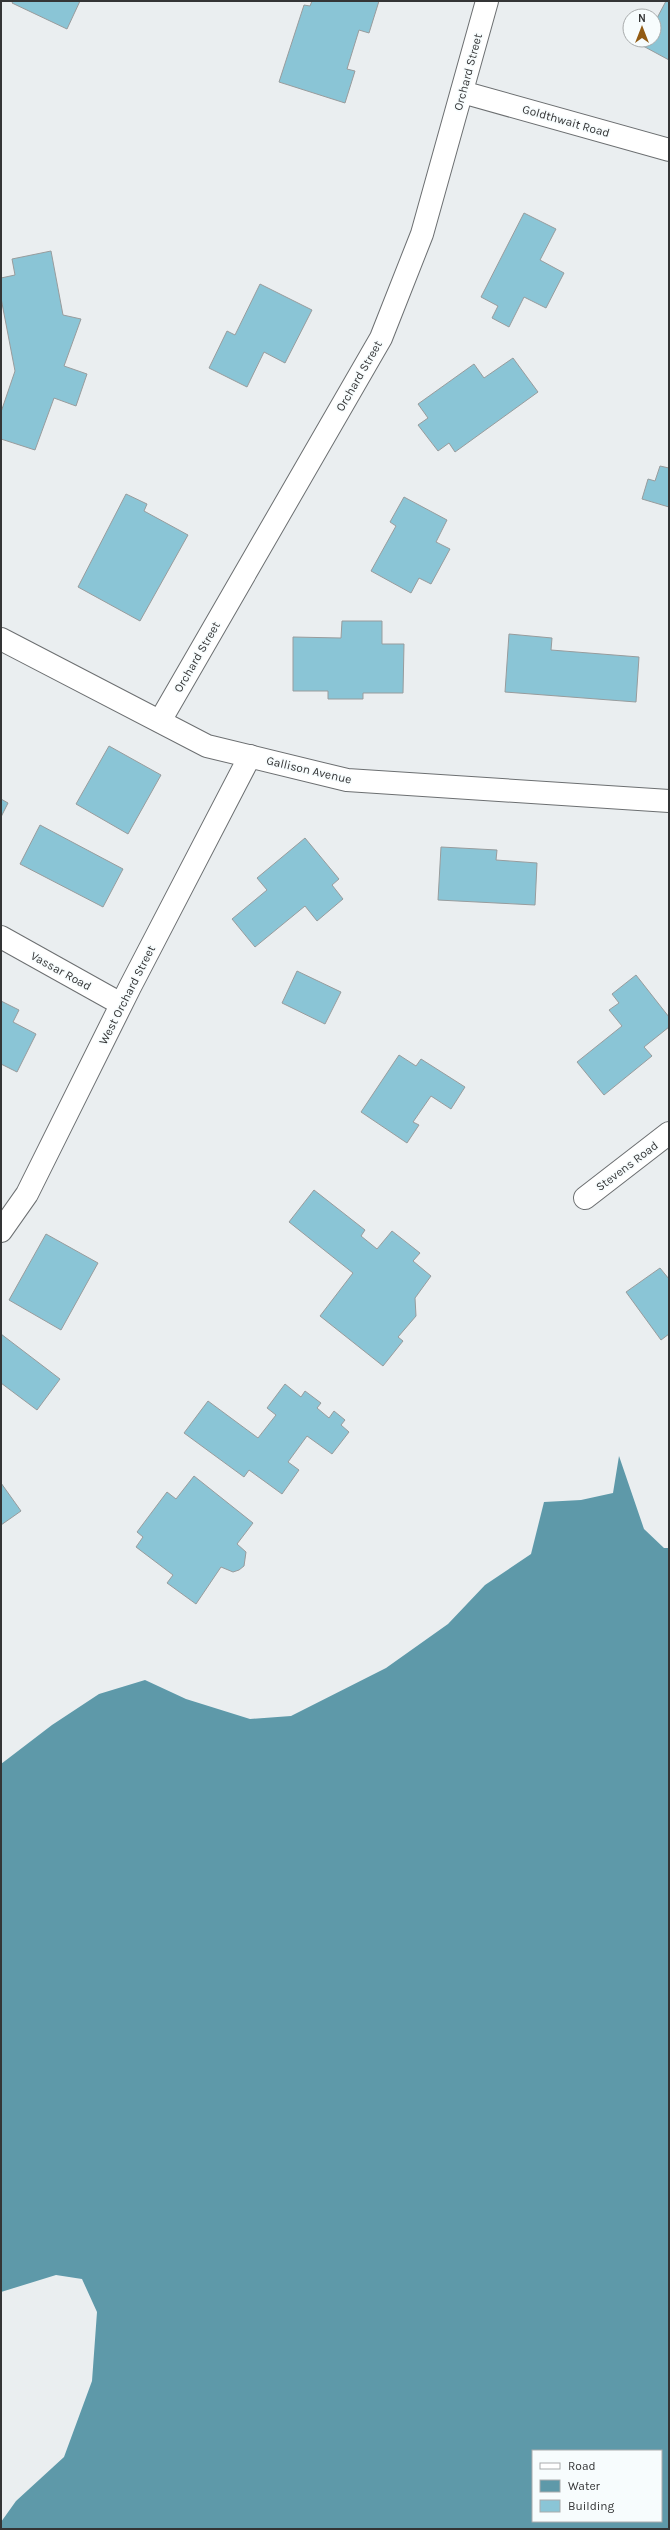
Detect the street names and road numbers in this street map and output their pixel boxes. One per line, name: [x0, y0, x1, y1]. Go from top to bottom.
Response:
street label: Orchard Street: [451, 31, 485, 112]
street label: Goldthwait Road: [521, 102, 611, 140]
street label: Orchard Street: [333, 338, 385, 414]
street label: Orchard Street: [171, 619, 223, 695]
street label: Gallison Avenue: [265, 753, 353, 787]
street label: West Orchard Street: [96, 943, 158, 1047]
street label: Vassar Road: [28, 949, 94, 993]
street label: Stevens Road: [593, 1138, 661, 1194]

